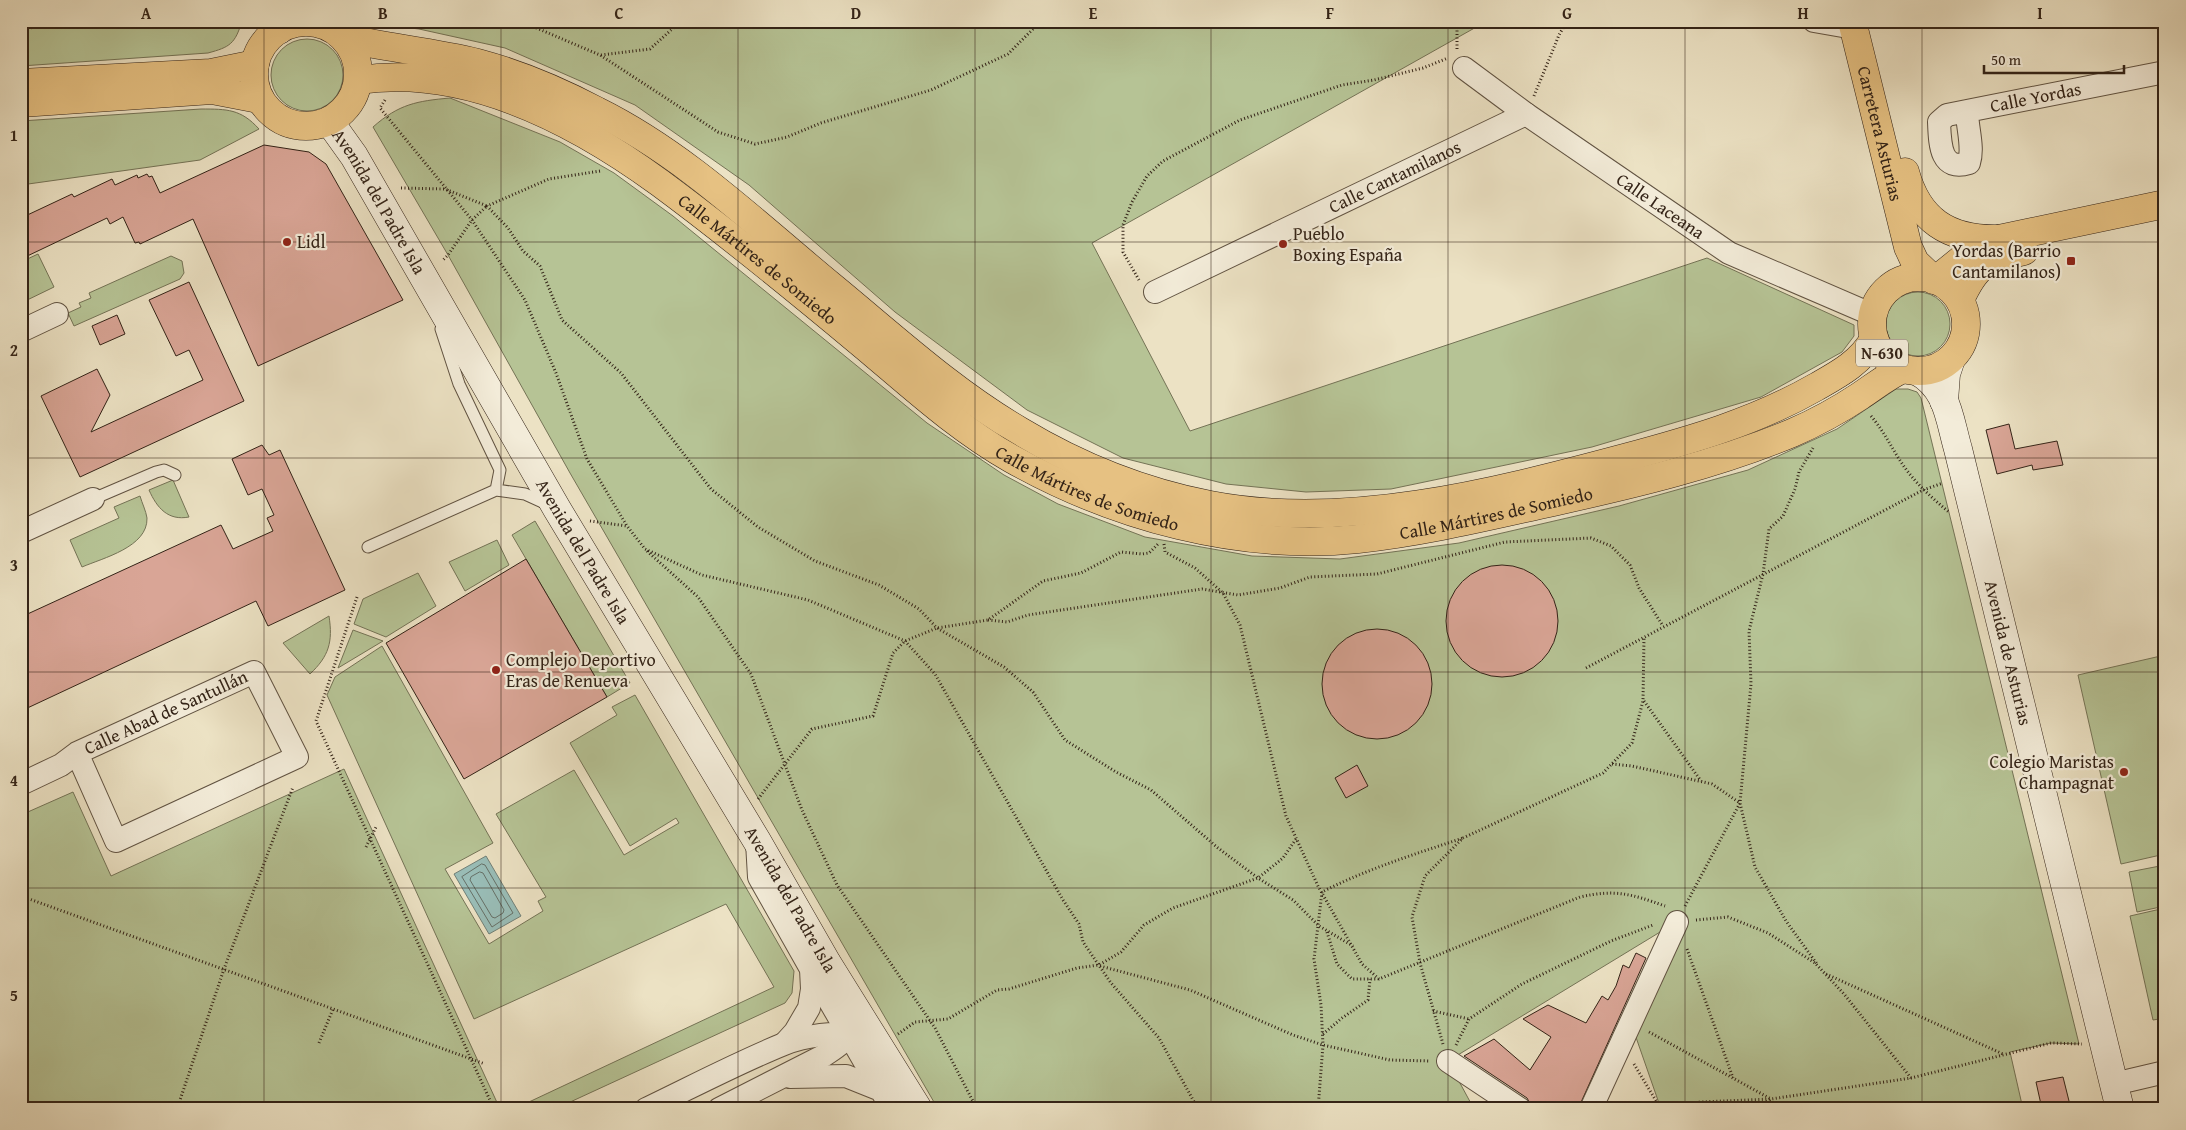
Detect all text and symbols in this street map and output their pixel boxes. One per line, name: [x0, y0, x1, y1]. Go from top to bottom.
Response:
text: A: [141, 1, 152, 25]
text: B: [378, 1, 388, 25]
text: C: [614, 1, 624, 25]
text: D: [851, 1, 861, 25]
text: E: [1089, 1, 1098, 25]
text: F: [1326, 1, 1334, 25]
text: G: [1562, 1, 1572, 25]
text: H: [1797, 1, 1809, 25]
text: I: [2037, 1, 2043, 25]
scale bar: [1984, 42, 2124, 74]
text: 50 m: [1991, 49, 2022, 70]
street label: Carretera Asturias: [1851, 63, 1910, 204]
street label: Calle Yordas: [1988, 75, 2083, 119]
text: 1: [10, 123, 18, 147]
street label: Avenida del Padre Isla: [326, 123, 433, 280]
street label: Calle Cantamilanos: [1324, 133, 1465, 220]
street label: Calle Laceana: [1611, 166, 1711, 246]
street label: Calle Mártires de Somiedo: [672, 187, 843, 331]
place label: Pueblo Boxing España: [1293, 220, 1403, 268]
place label: Lidl: [297, 228, 326, 255]
marker: Lidl: [281, 236, 293, 248]
place label: Yordas (Barrio Cantamilanos): [1952, 237, 2061, 285]
marker: Pueblo Boxing España: [1277, 238, 1289, 250]
marker: Yordas (Barrio Cantamilanos): [2065, 255, 2077, 267]
text: 2: [10, 338, 18, 362]
road number: N-630: [1856, 339, 1908, 366]
street label: Calle Mártires de Somiedo: [990, 438, 1182, 538]
street label: Avenida del Padre Isla: [529, 474, 638, 629]
street label: Calle Mártires de Somiedo: [1398, 479, 1595, 546]
text: 3: [10, 553, 18, 577]
street label: Avenida de Asturias: [1978, 577, 2039, 728]
place label: Complejo Deportivo Eras de Renueva: [506, 646, 656, 694]
street label: Calle Abad de Santullán: [79, 663, 252, 761]
marker: Complejo Deportivo Eras de Renueva: [490, 664, 502, 676]
place label: Colegio Maristas Champagnat: [1989, 748, 2115, 796]
marker: Colegio Maristas Champagnat: [2118, 766, 2130, 778]
text: 4: [10, 768, 18, 792]
street label: Avenida del Padre Isla: [738, 821, 844, 978]
text: 5: [10, 983, 18, 1007]

